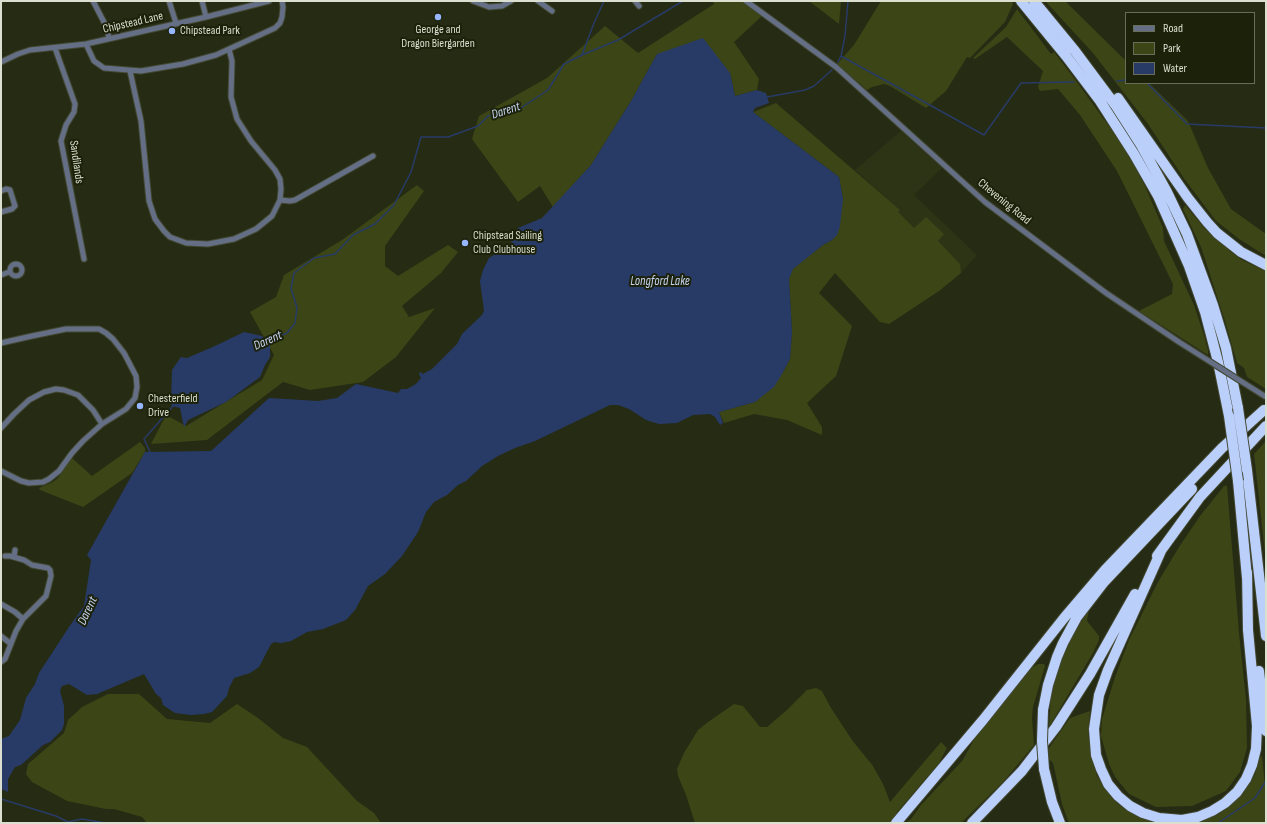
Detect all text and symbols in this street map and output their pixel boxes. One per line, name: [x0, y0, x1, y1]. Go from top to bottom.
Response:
street label: Chipstead Lane: [101, 9, 165, 37]
marker: George and Dragon Biergarden: [433, 12, 443, 22]
legend: [1125, 12, 1255, 84]
text: Road: [1163, 21, 1183, 36]
place label: George and Dragon Biergarden: [401, 23, 475, 51]
place label: Chipstead Park: [180, 24, 240, 38]
marker: Chipstead Park: [167, 26, 177, 36]
text: Park: [1163, 41, 1181, 56]
text: Water: [1163, 61, 1187, 76]
water label: Darent: [490, 99, 522, 123]
street label: Sandilands: [66, 139, 86, 185]
street label: Chevening Road: [974, 176, 1034, 228]
place label: Chipstead Sailing Club Clubhouse: [473, 229, 542, 257]
marker: Chipstead Sailing Club Clubhouse: [460, 238, 470, 248]
water label: Longford Lake: [630, 274, 690, 290]
water label: Darent: [251, 328, 285, 354]
place label: Chesterfield Drive: [148, 392, 197, 420]
marker: Chesterfield Drive: [135, 401, 145, 411]
water label: Darent: [75, 594, 101, 628]

